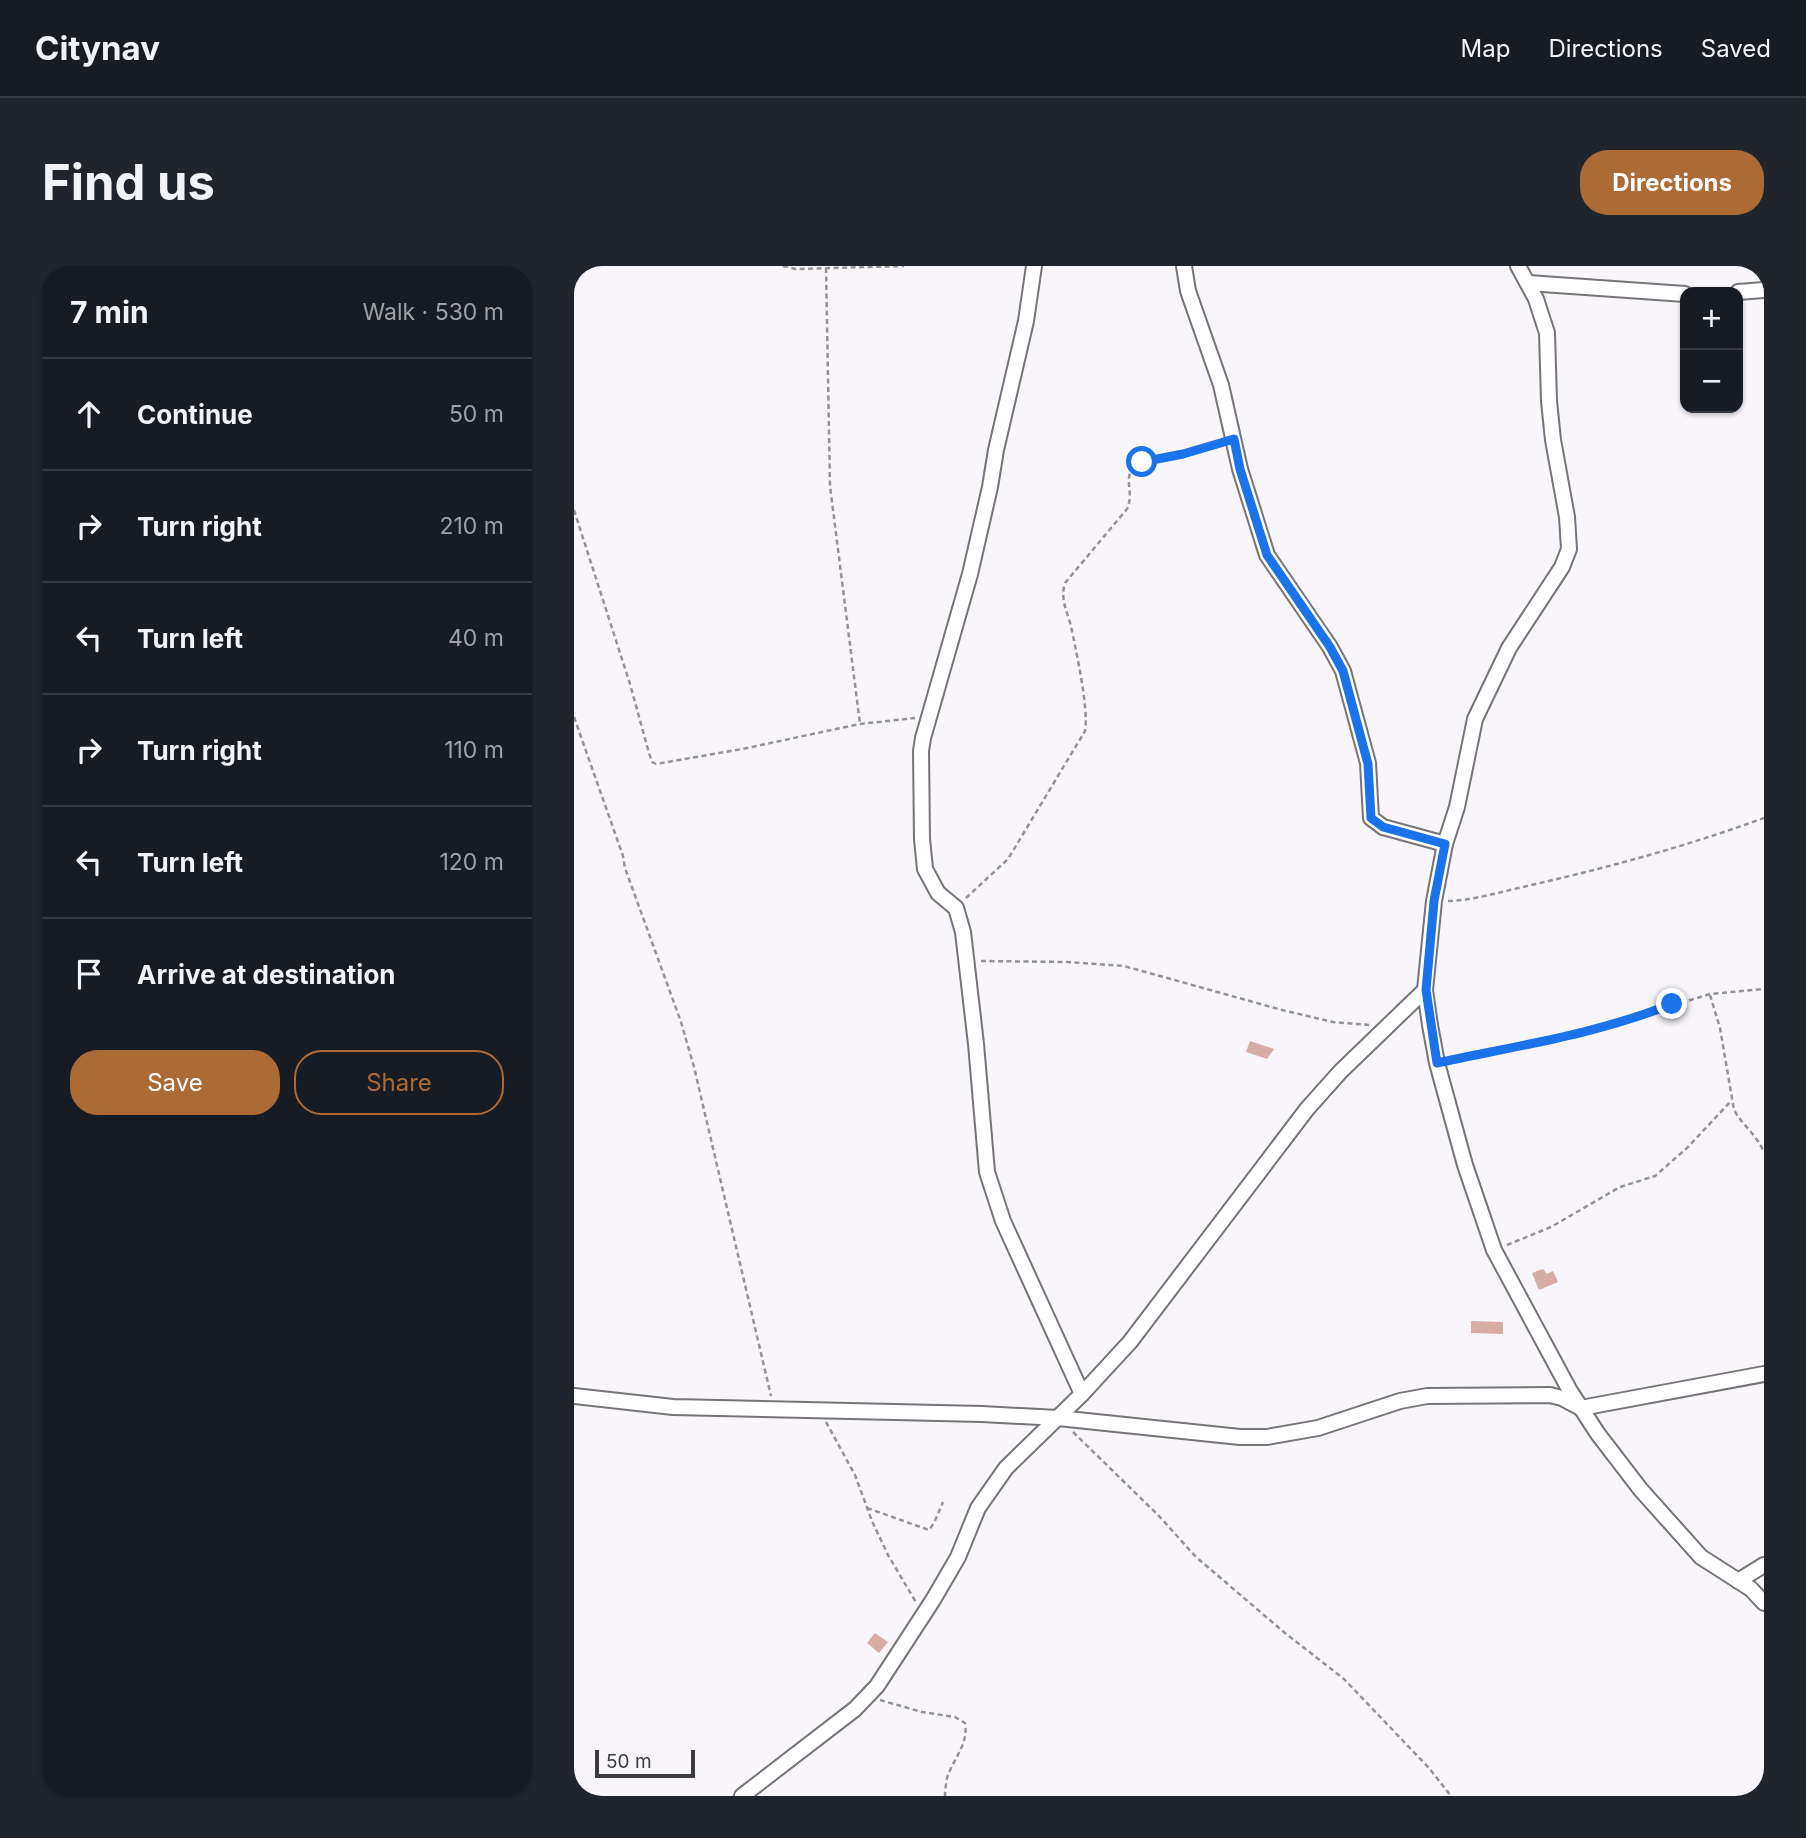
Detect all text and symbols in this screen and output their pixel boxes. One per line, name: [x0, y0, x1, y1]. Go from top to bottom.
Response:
text: Citynav: [35, 28, 160, 68]
text: Map: [1461, 34, 1510, 63]
text: Directions: [1548, 34, 1663, 63]
text: Saved: [1701, 34, 1771, 63]
button: Directions: [1580, 150, 1764, 215]
text: Find us: [42, 153, 215, 212]
map controls: [1680, 287, 1743, 413]
button: +: [1680, 287, 1743, 350]
text: 7 min: [70, 294, 149, 330]
text: Walk · 530 m: [363, 298, 504, 326]
button: −: [1680, 350, 1743, 413]
icon: ahead: [70, 395, 108, 433]
text: Continue: [137, 399, 253, 430]
text: 50 m: [449, 400, 504, 428]
route start: [1126, 446, 1157, 477]
icon: right: [70, 507, 108, 545]
text: Turn right: [137, 511, 262, 542]
text: 210 m: [439, 512, 504, 540]
icon: left: [70, 619, 108, 657]
text: Turn left: [137, 623, 243, 654]
text: 40 m: [448, 624, 504, 652]
icon: right: [70, 731, 108, 769]
text: Turn right: [137, 735, 262, 766]
text: 110 m: [444, 736, 504, 764]
icon: left: [70, 843, 108, 881]
text: Turn left: [137, 847, 243, 878]
text: 120 m: [439, 848, 504, 876]
icon: arrive: [70, 955, 108, 993]
text: Arrive at destination: [137, 959, 396, 990]
route end: [1656, 988, 1687, 1019]
button: Save: [70, 1050, 280, 1115]
button: Share: [294, 1050, 504, 1115]
scale bar: [595, 1747, 695, 1779]
text: 50 m: [606, 1750, 652, 1773]

